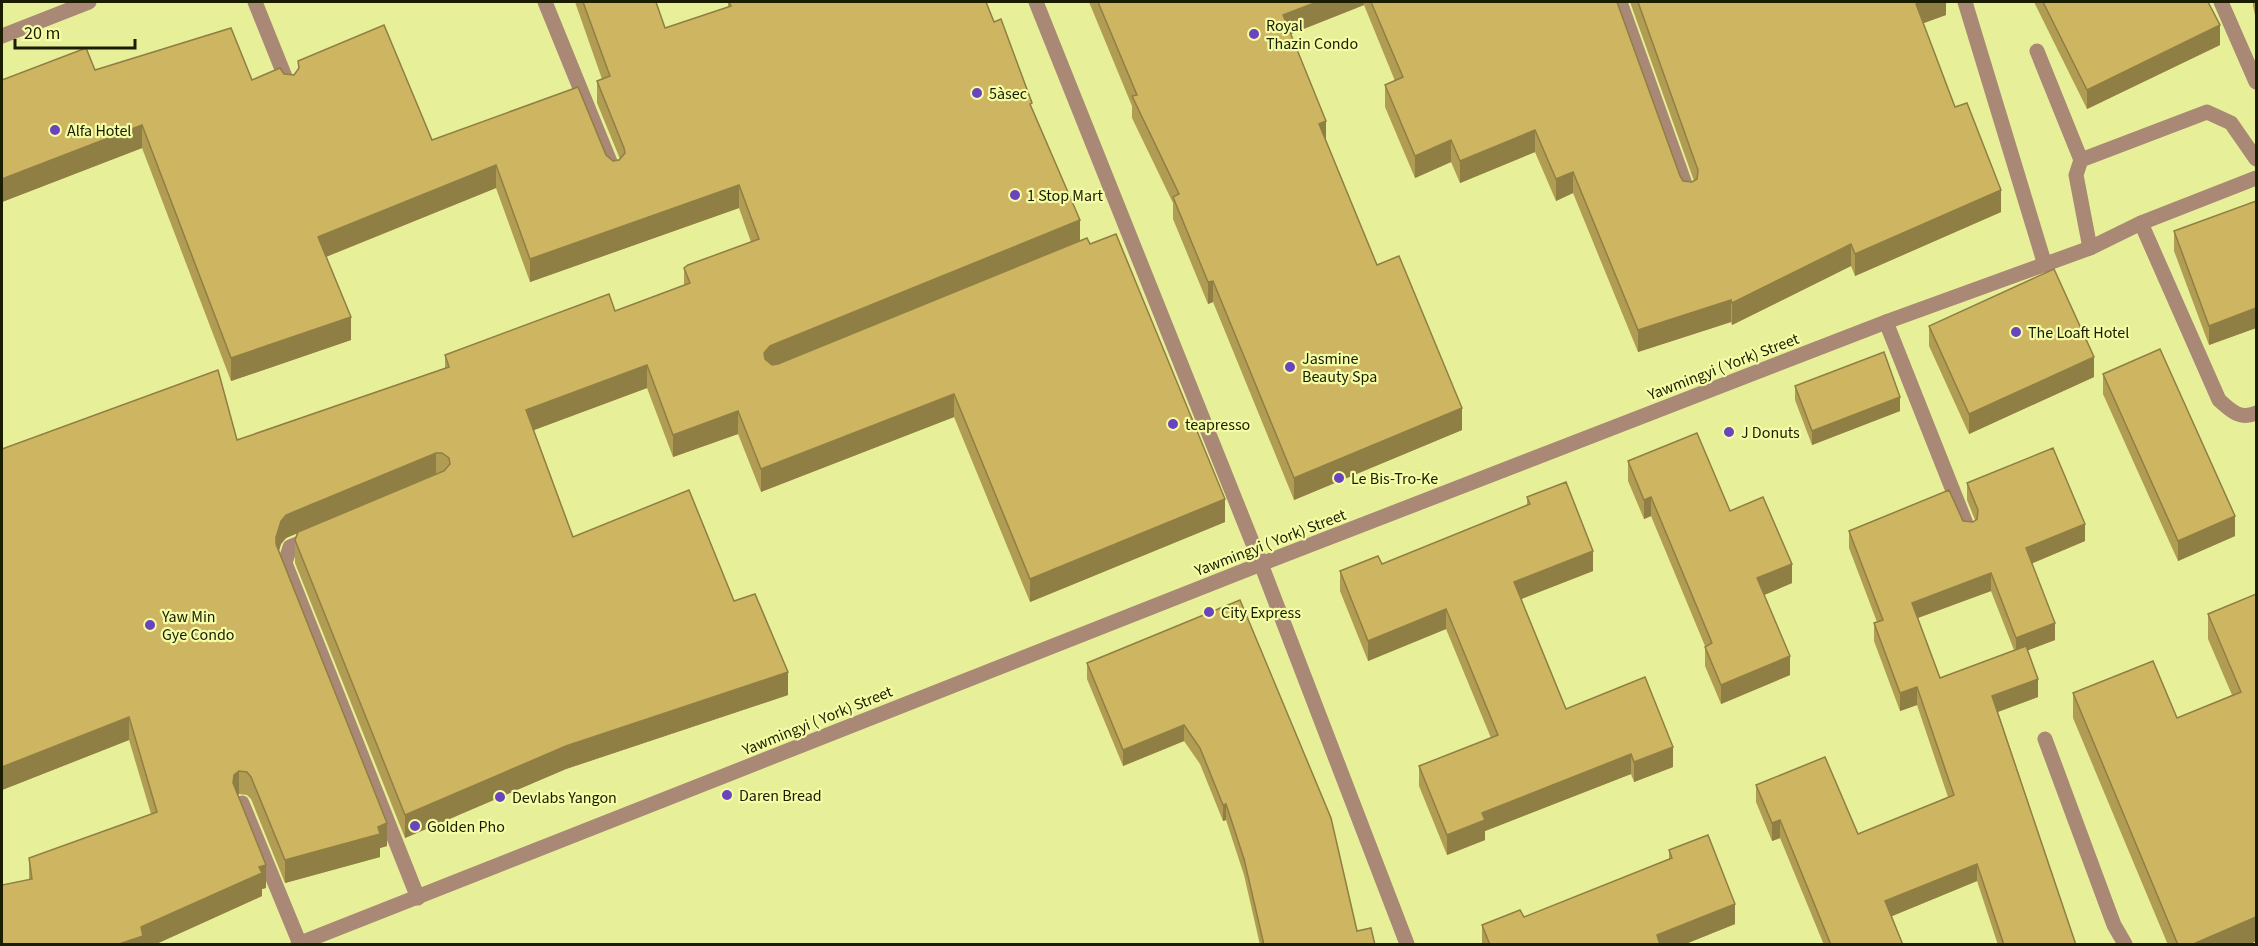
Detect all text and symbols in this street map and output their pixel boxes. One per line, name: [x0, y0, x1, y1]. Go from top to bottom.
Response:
scale bar: [15, 12, 135, 50]
place label: Royal Thazin Condo: [1266, 15, 1358, 55]
text: 20 m: [24, 21, 60, 46]
marker: Royal Thazin Condo: [1247, 27, 1261, 41]
place label: 5àsec: [989, 83, 1027, 105]
marker: 5àsec: [970, 86, 984, 100]
place label: Alfa Hotel: [67, 120, 131, 142]
marker: Alfa Hotel: [48, 123, 62, 137]
place label: 1 Stop Mart: [1027, 185, 1104, 207]
marker: 1 Stop Mart: [1008, 188, 1022, 202]
place label: The Loaft Hotel: [2028, 322, 2129, 344]
marker: The Loaft Hotel: [2009, 325, 2023, 339]
street label: Yawmingyi ( York) Street: [1644, 328, 1803, 406]
place label: Jasmine Beauty Spa: [1302, 348, 1377, 388]
marker: Jasmine Beauty Spa: [1283, 360, 1297, 374]
place label: teapresso: [1185, 414, 1250, 436]
marker: teapresso: [1166, 417, 1180, 431]
place label: J Donuts: [1741, 422, 1800, 444]
marker: J Donuts: [1722, 425, 1736, 439]
place label: Le Bis-Tro-Ke: [1351, 468, 1438, 490]
marker: Le Bis-Tro-Ke: [1332, 471, 1346, 485]
street label: Yawmingyi ( York) Street: [1191, 504, 1350, 582]
place label: City Express: [1221, 602, 1301, 624]
marker: City Express: [1202, 605, 1216, 619]
place label: Yaw Min Gye Condo: [161, 606, 235, 646]
marker: Yaw Min Gye Condo: [143, 618, 157, 632]
street label: Yawmingyi ( York) Street: [738, 680, 896, 762]
place label: Daren Bread: [739, 785, 822, 807]
place label: Devlabs Yangon: [512, 787, 617, 809]
marker: Daren Bread: [720, 788, 734, 802]
marker: Devlabs Yangon: [493, 790, 507, 804]
place label: Golden Pho: [427, 816, 505, 838]
marker: Golden Pho: [408, 819, 422, 833]

